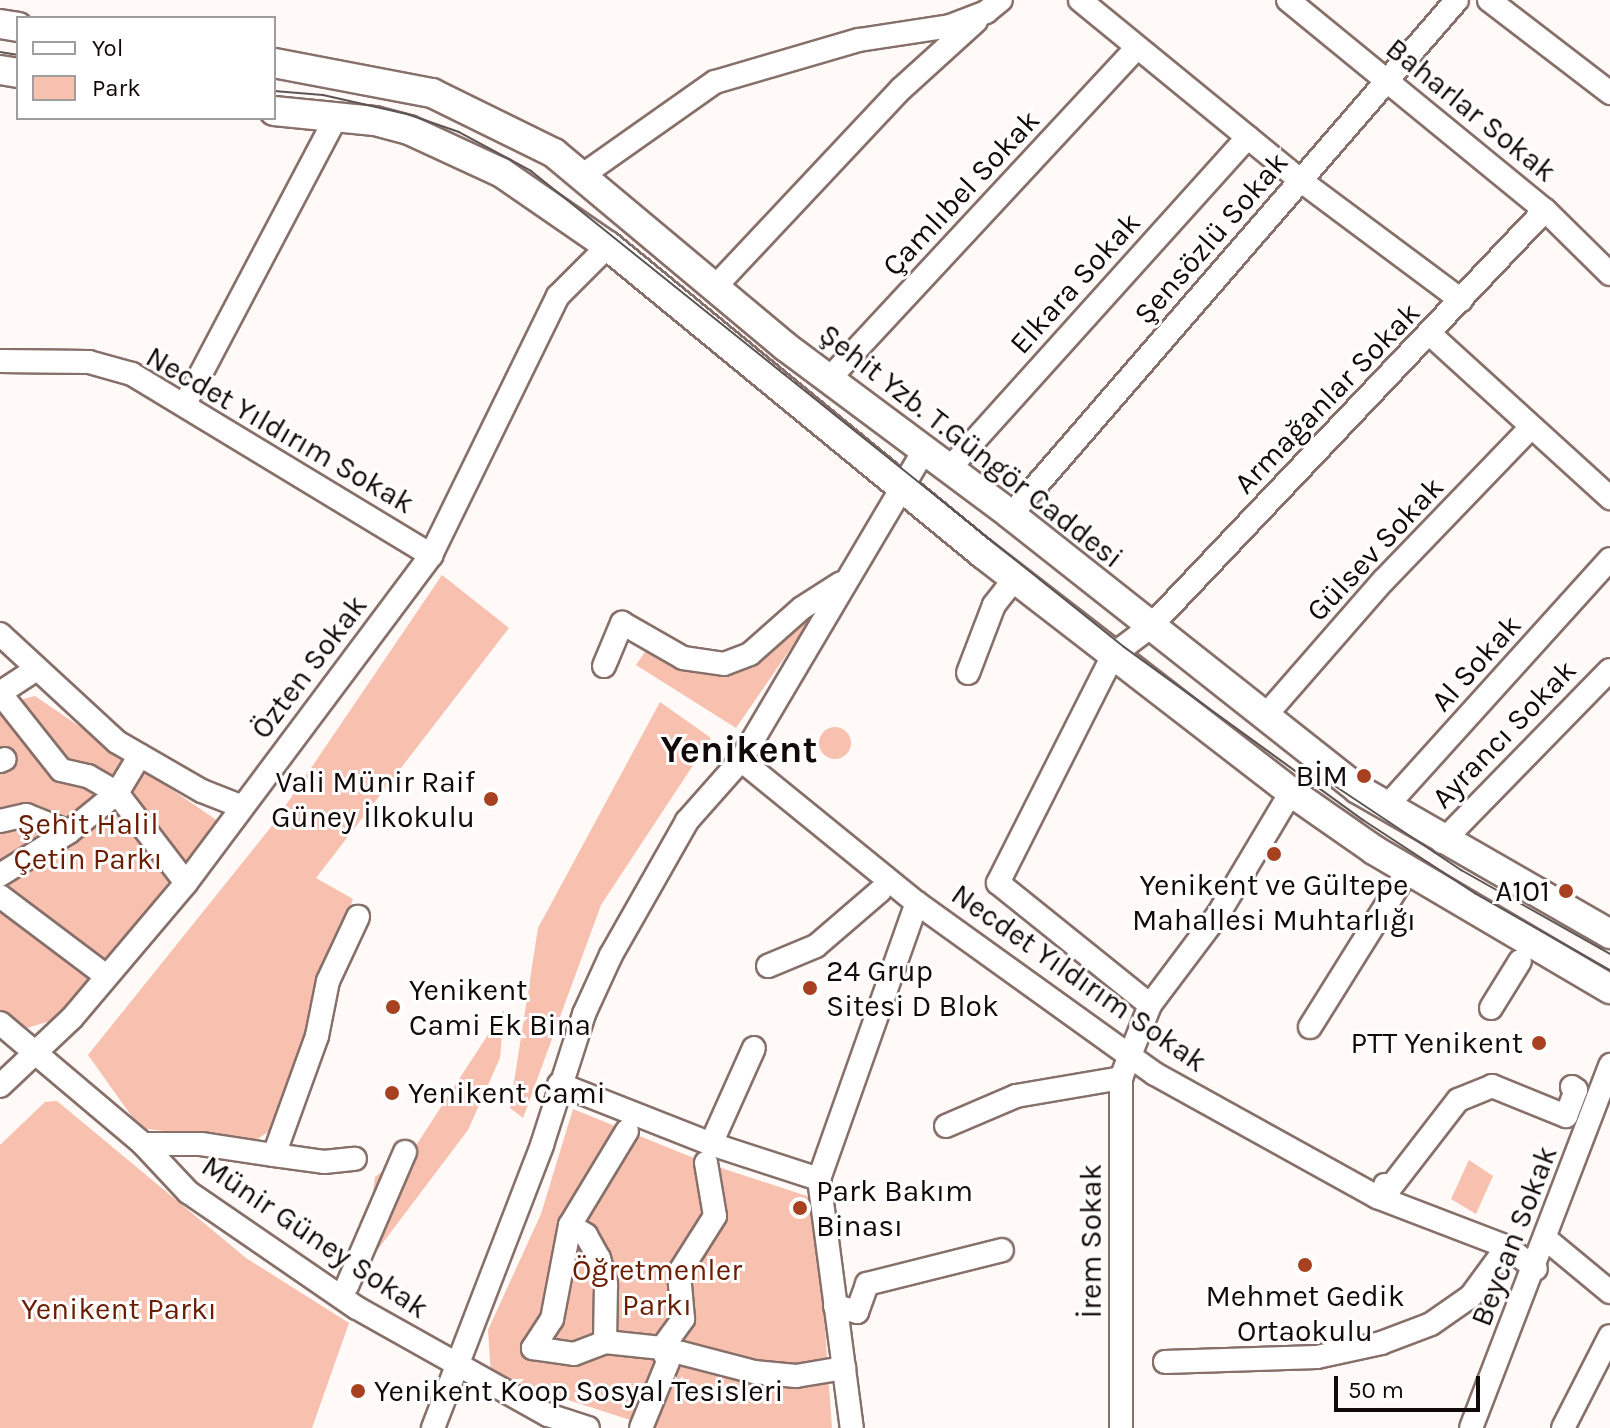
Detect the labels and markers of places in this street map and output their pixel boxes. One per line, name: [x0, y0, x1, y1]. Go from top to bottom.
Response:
place label: BİM: [1296, 758, 1348, 794]
place label: Vali Münir Raif Güney İlkokulu: [271, 764, 475, 834]
marker: BİM: [1355, 767, 1373, 785]
marker: Vali Münir Raif Güney İlkokulu: [482, 790, 500, 808]
marker: Yenikent ve Gültepe Mahallesi Muhtarlığı: [1265, 845, 1283, 863]
place label: Yenikent ve Gültepe Mahallesi Muhtarlığı: [1132, 867, 1416, 938]
place label: A101: [1495, 873, 1550, 909]
marker: A101: [1557, 882, 1575, 900]
place label: 24 Grup Sitesi D Blok: [826, 953, 999, 1024]
place label: Yenikent Cami Ek Bina: [409, 972, 591, 1042]
marker: 24 Grup Sitesi D Blok: [801, 979, 819, 997]
marker: Yenikent Cami Ek Bina: [384, 998, 402, 1016]
place label: PTT Yenikent: [1351, 1025, 1523, 1061]
marker: PTT Yenikent: [1530, 1034, 1548, 1052]
place label: Yenikent Cami: [408, 1075, 606, 1111]
marker: Yenikent Cami: [383, 1084, 401, 1102]
place label: Park Bakım Binası: [816, 1173, 973, 1244]
marker: Park Bakım Binası: [791, 1199, 809, 1217]
marker: Mehmet Gedik Ortaokulu: [1296, 1256, 1314, 1274]
place label: Mehmet Gedik Ortaokulu: [1205, 1278, 1405, 1348]
place label: Yenikent Koop Sosyal Tesisleri: [374, 1373, 783, 1409]
marker: Yenikent Koop Sosyal Tesisleri: [349, 1382, 367, 1400]

